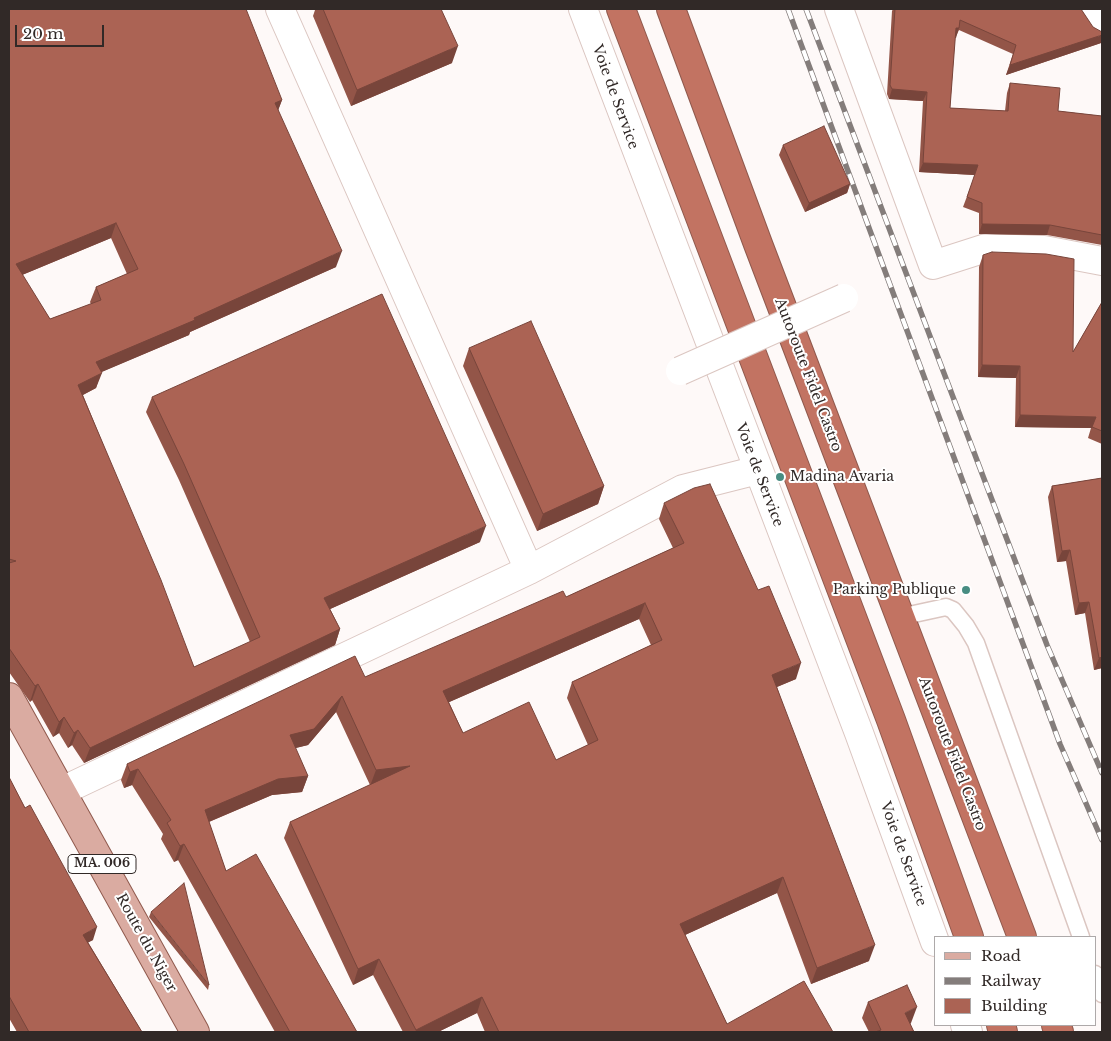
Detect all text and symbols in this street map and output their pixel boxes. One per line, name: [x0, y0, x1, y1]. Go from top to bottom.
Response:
scale bar: [18, 15, 106, 47]
text: 20 m: [23, 24, 63, 43]
street label: Voie de Service: [588, 43, 642, 151]
street label: Autoroute Fidel Castro: [771, 296, 845, 454]
street label: Voie de Service: [731, 421, 787, 529]
place label: Madina Avaria: [790, 469, 894, 485]
marker: Madina Avaria: [774, 471, 786, 483]
place label: Parking Publique: [833, 582, 956, 598]
marker: Parking Publique: [960, 584, 972, 596]
street label: Autoroute Fidel Castro: [915, 675, 989, 833]
street label: Voie de Service: [876, 800, 930, 908]
road number: MA. 006: [68, 854, 136, 874]
street label: Route du Niger: [112, 891, 180, 995]
legend: [934, 936, 1096, 1026]
text: Road: [981, 946, 1021, 965]
text: Railway: [981, 971, 1041, 990]
text: Building: [981, 996, 1047, 1015]

